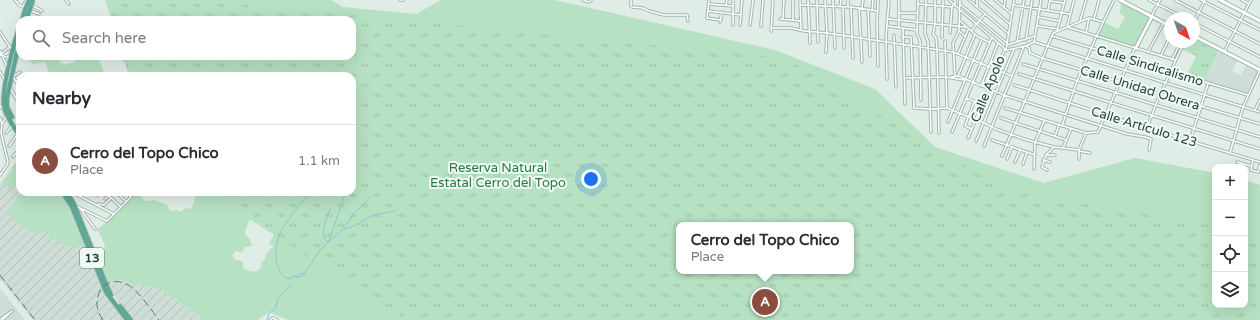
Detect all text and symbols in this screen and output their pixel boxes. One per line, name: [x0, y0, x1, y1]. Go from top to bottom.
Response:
north arrow: [1164, 12, 1200, 48]
search box: [16, 16, 356, 60]
icon: search: [30, 27, 52, 49]
text: Search here: [62, 29, 146, 47]
street label: Calle Sindicalismo: [1095, 42, 1205, 90]
street label: Calle Apolo: [967, 53, 1009, 125]
street label: Calle Unidad Obrera: [1078, 62, 1202, 114]
text: Nearby: [32, 88, 91, 109]
street label: Calle Artículo 123: [1089, 103, 1199, 151]
text: Cerro del Topo Chico: [70, 144, 219, 162]
text: A: [40, 153, 50, 169]
text: 1.1 km: [298, 153, 340, 169]
park label: Reserva Natural Estatal Cerro del Topo: [430, 160, 566, 191]
text: Place: [70, 162, 103, 178]
map controls: [1212, 164, 1248, 308]
button: +: [1212, 164, 1248, 200]
your location: [581, 169, 601, 189]
button: −: [1212, 200, 1248, 236]
popup: [676, 222, 854, 274]
text: Cerro del Topo Chico: [691, 231, 839, 249]
button: locate: [1212, 236, 1248, 272]
road number: 13: [80, 248, 104, 268]
text: Place: [691, 249, 724, 265]
button: layers: [1212, 272, 1248, 308]
pin: A: [752, 287, 778, 317]

